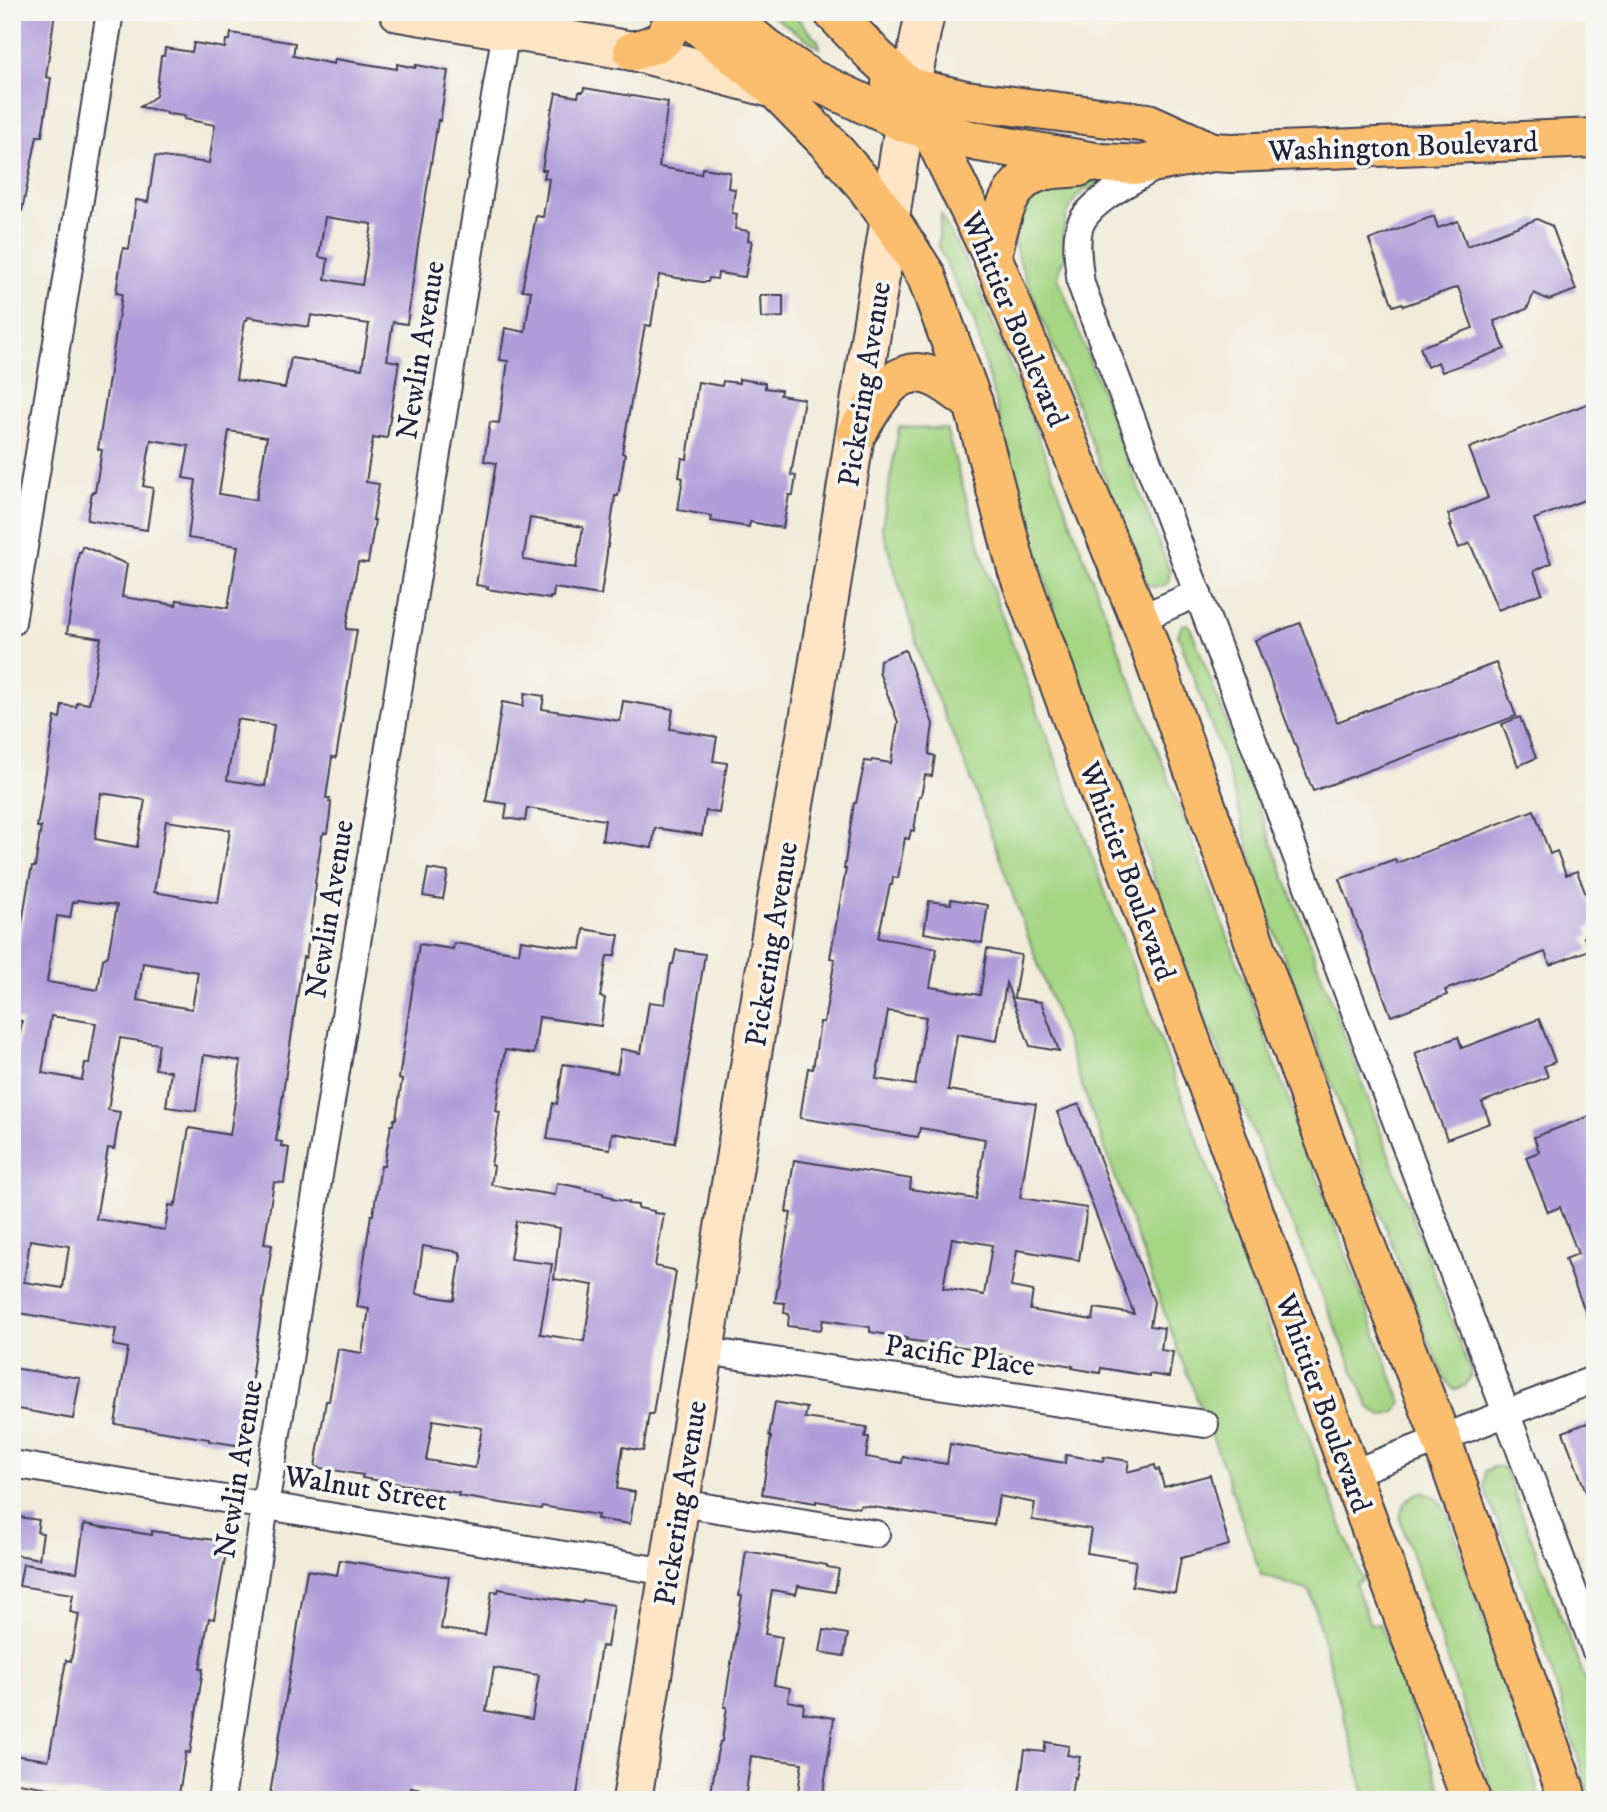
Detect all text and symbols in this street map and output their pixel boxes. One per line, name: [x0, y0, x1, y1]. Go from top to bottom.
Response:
street label: Washington Boulevard: [1267, 124, 1539, 171]
street label: Whittier Boulevard: [951, 206, 1076, 433]
street label: Newlin Avenue: [389, 258, 454, 442]
street label: Pickering Avenue: [831, 279, 900, 489]
street label: Whittier Boulevard: [1070, 756, 1183, 986]
street label: Newlin Avenue: [298, 817, 363, 1001]
street label: Pickering Avenue: [738, 839, 807, 1049]
street label: Whittier Boulevard: [1266, 1288, 1379, 1518]
street label: Pacific Place: [882, 1328, 1037, 1385]
street label: Newlin Avenue: [207, 1377, 272, 1561]
street label: Pickering Avenue: [647, 1398, 716, 1608]
street label: Walnut Street: [281, 1458, 450, 1521]

